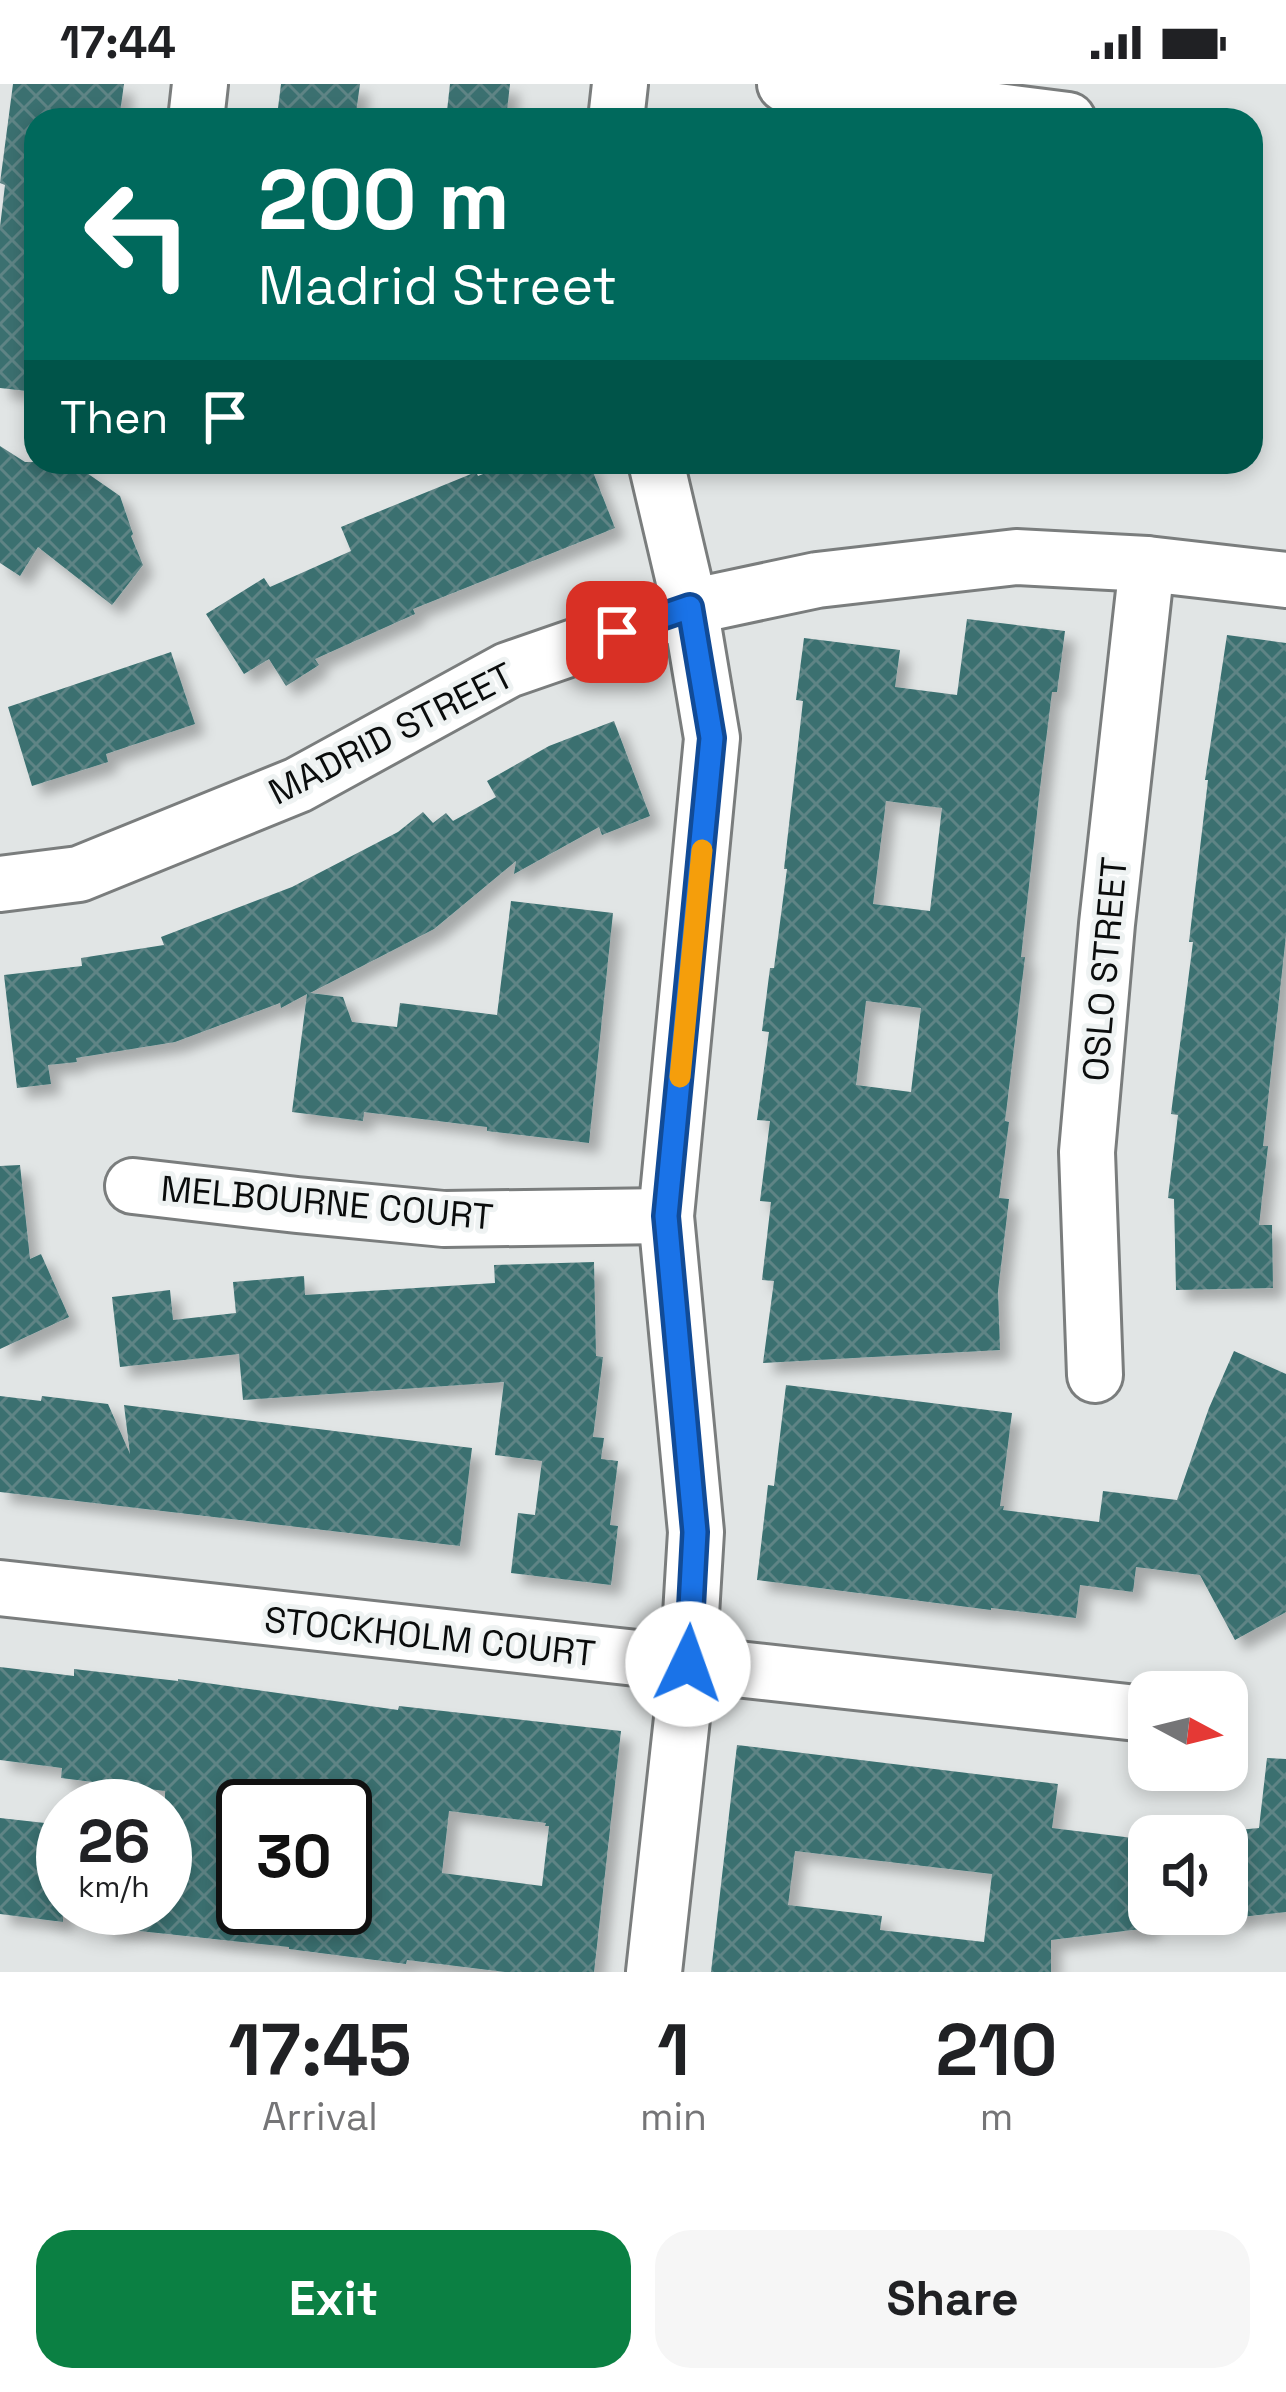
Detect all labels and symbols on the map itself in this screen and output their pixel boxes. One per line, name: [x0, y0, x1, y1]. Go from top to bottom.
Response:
pin: [566, 581, 668, 683]
street label: MADRID STREET: [261, 652, 522, 815]
street label: OSLO STREET: [1072, 855, 1138, 1083]
street label: MELBOURNE COURT: [159, 1166, 495, 1240]
street label: STOCKHOLM COURT: [262, 1597, 598, 1677]
position arrow: [625, 1601, 751, 1727]
north arrow: [1128, 1671, 1248, 1791]
speed limit sign: 30: [216, 1779, 372, 1935]

